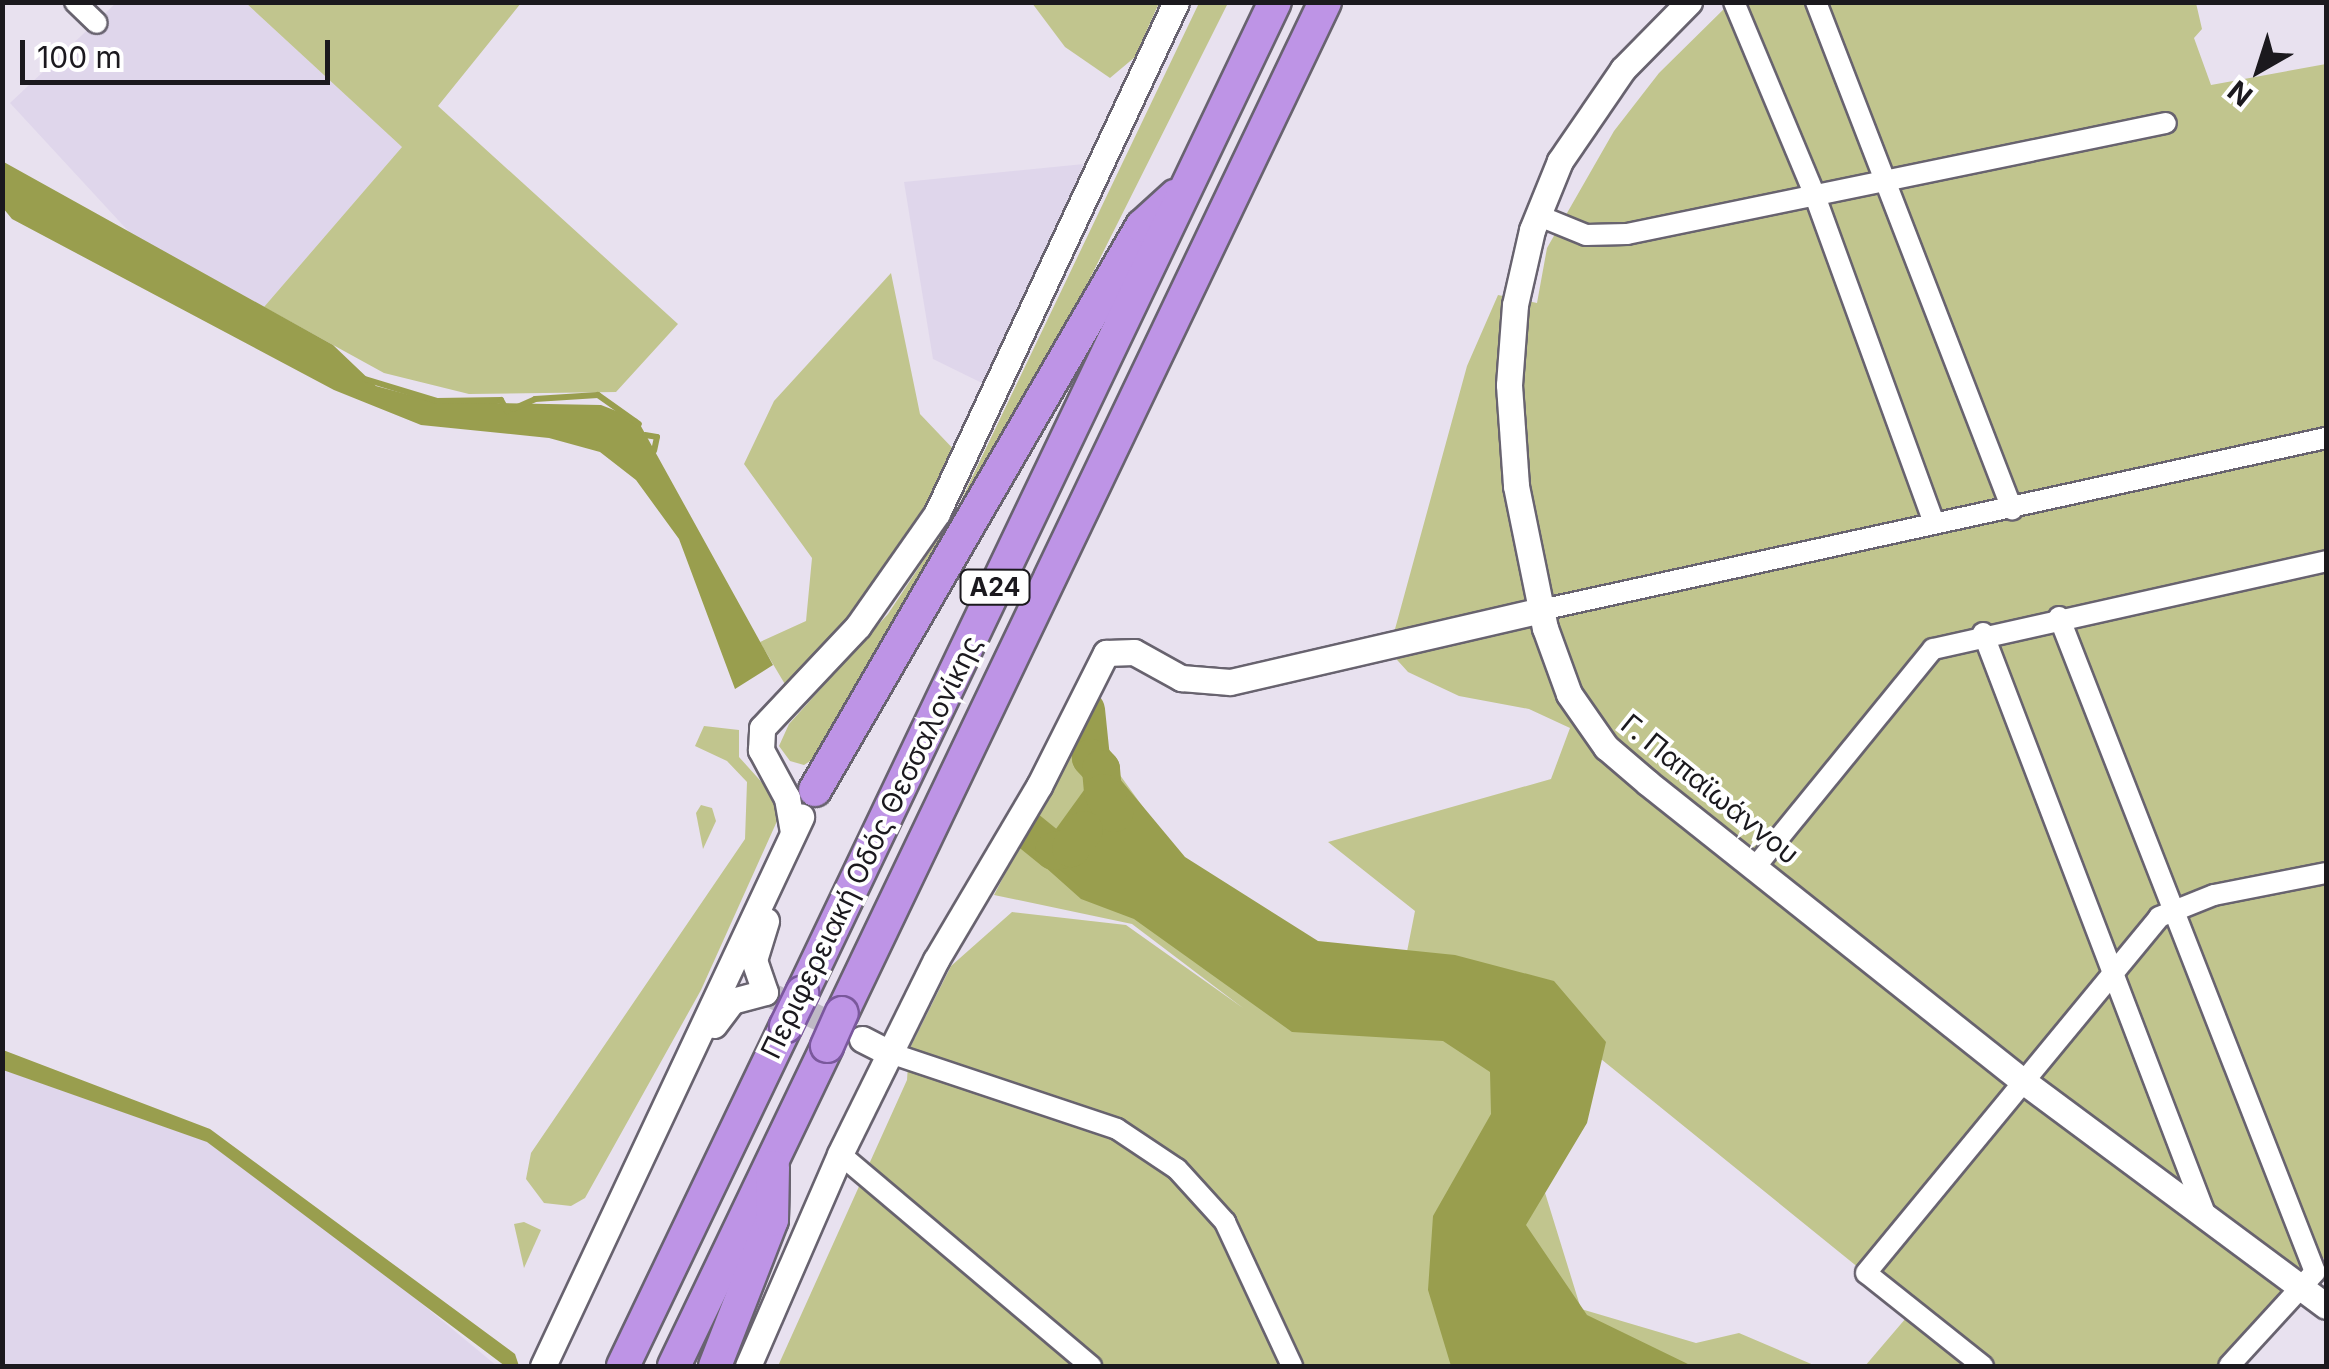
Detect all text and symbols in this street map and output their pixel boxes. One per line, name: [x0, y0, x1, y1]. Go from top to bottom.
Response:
scale bar: [25, 20, 335, 82]
north arrow: [2209, 20, 2309, 120]
text: 100 m: [37, 39, 122, 75]
text: N: [2221, 73, 2259, 113]
road number: Α24: [958, 567, 1032, 607]
street label: Περιφερειακή Οδός Θεσσαλονίκης: [754, 630, 988, 1064]
street label: Γ. Παπαϊωάννου: [1614, 707, 1806, 871]

